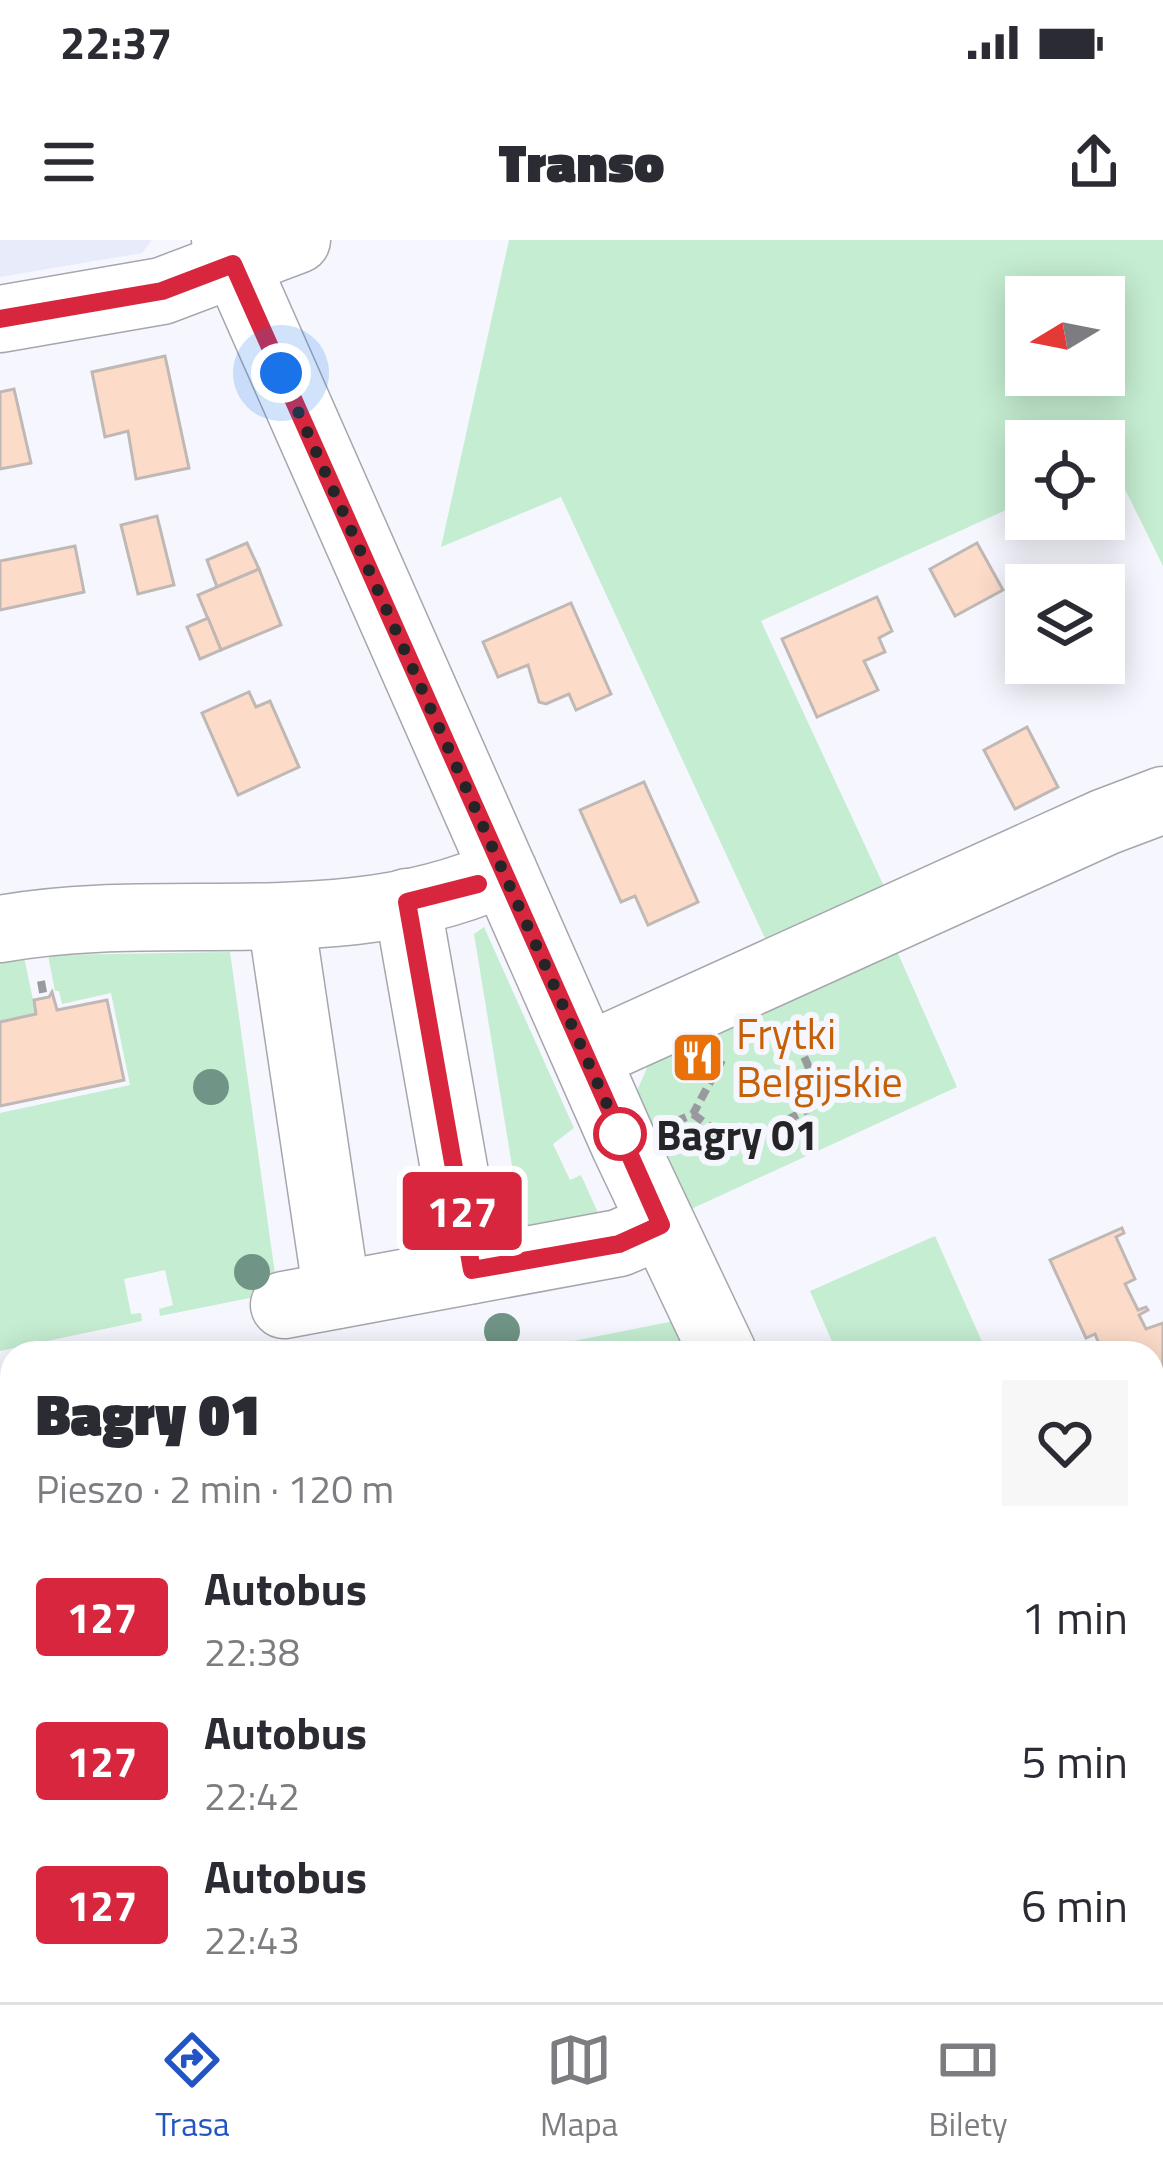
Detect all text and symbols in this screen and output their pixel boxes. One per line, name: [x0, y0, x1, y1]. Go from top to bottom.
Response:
text: 22:37: [60, 8, 172, 76]
text: Transo: [498, 121, 665, 203]
icon: menu: [36, 129, 102, 195]
icon: share: [1061, 129, 1127, 195]
north arrow: [1005, 276, 1125, 396]
map controls: [1005, 276, 1125, 684]
your location: [251, 343, 311, 403]
button: locate: [1005, 420, 1125, 540]
button: layers: [1005, 564, 1125, 684]
place label: Frytki Belgijskie: [736, 1001, 903, 1113]
restaurant icon: Frytki Belgijskie: [669, 1029, 725, 1085]
place label: Bagry 01: [656, 1102, 818, 1166]
marker: Bagry 01: [595, 1109, 645, 1159]
line badge: 127: [393, 1172, 531, 1250]
text: 127: [427, 1179, 497, 1243]
text: Bagry 01: [36, 1370, 261, 1457]
button: heart: [1002, 1380, 1128, 1506]
text: Pieszo · 2 min · 120 m: [36, 1459, 394, 1518]
text: Autobus: [204, 1554, 367, 1622]
text: 1 min: [1021, 1583, 1128, 1651]
text: 127: [67, 1585, 137, 1649]
text: 22:38: [204, 1622, 300, 1681]
text: Autobus: [204, 1698, 367, 1766]
text: 5 min: [1021, 1727, 1128, 1795]
text: 127: [67, 1729, 137, 1793]
text: 22:42: [204, 1766, 300, 1825]
text: Autobus: [204, 1842, 367, 1910]
text: 6 min: [1021, 1871, 1128, 1939]
text: 127: [67, 1873, 137, 1937]
text: 22:43: [204, 1910, 300, 1969]
tab: Trasa: [155, 2027, 230, 2149]
tab: Mapa: [540, 2027, 618, 2149]
tab: Bilety: [929, 2027, 1008, 2149]

